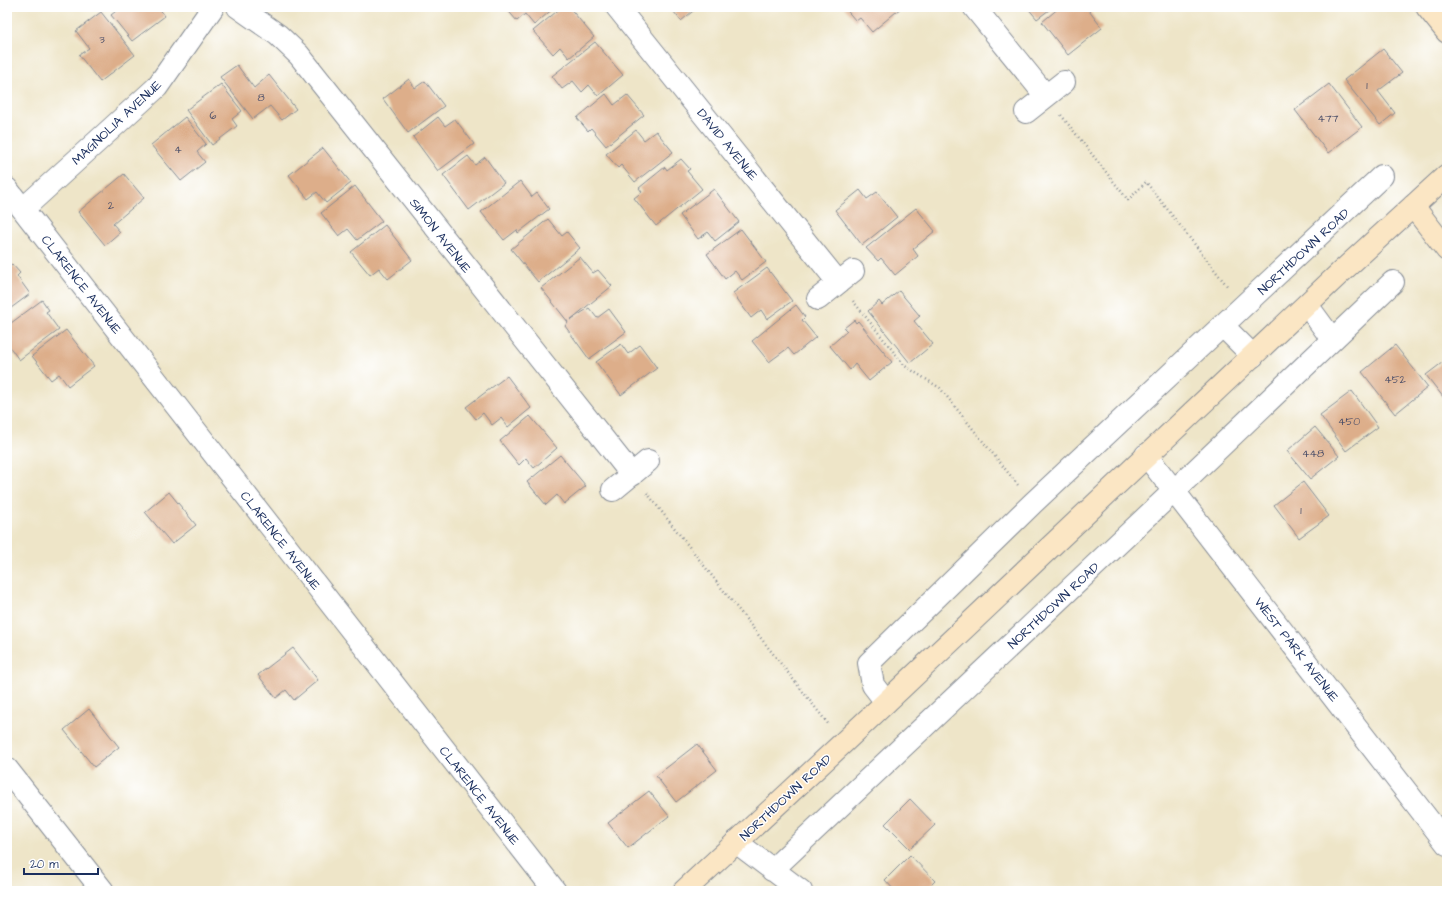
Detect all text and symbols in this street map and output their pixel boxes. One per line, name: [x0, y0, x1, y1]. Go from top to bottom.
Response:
house number: 3: [99, 32, 105, 47]
street label: MAGNOLIA AVENUE: [68, 76, 166, 169]
house number: 1: [1366, 78, 1368, 93]
house number: 8: [257, 90, 265, 105]
street label: DAVID AVENUE: [693, 105, 762, 185]
house number: 6: [210, 108, 217, 123]
house number: 477: [1317, 111, 1339, 126]
house number: 4: [174, 142, 182, 157]
street label: SIMON AVENUE: [405, 194, 475, 277]
house number: 2: [108, 198, 115, 213]
street label: NORTHDOWN ROAD: [1254, 204, 1354, 299]
street label: CLARENCE AVENUE: [37, 231, 126, 338]
house number: 452: [1384, 372, 1406, 387]
house number: 450: [1338, 414, 1360, 429]
house number: 448: [1302, 446, 1324, 461]
street label: CLARENCE AVENUE: [236, 487, 325, 594]
house number: 1: [1300, 503, 1302, 518]
street label: NORTHDOWN ROAD: [1004, 558, 1104, 653]
street label: WEST PARK AVENUE: [1250, 594, 1343, 706]
street label: CLARENCE AVENUE: [435, 742, 524, 849]
street label: NORTHDOWN ROAD: [736, 750, 836, 845]
scale bar: [24, 850, 98, 876]
text: 20 m: [30, 856, 59, 873]

